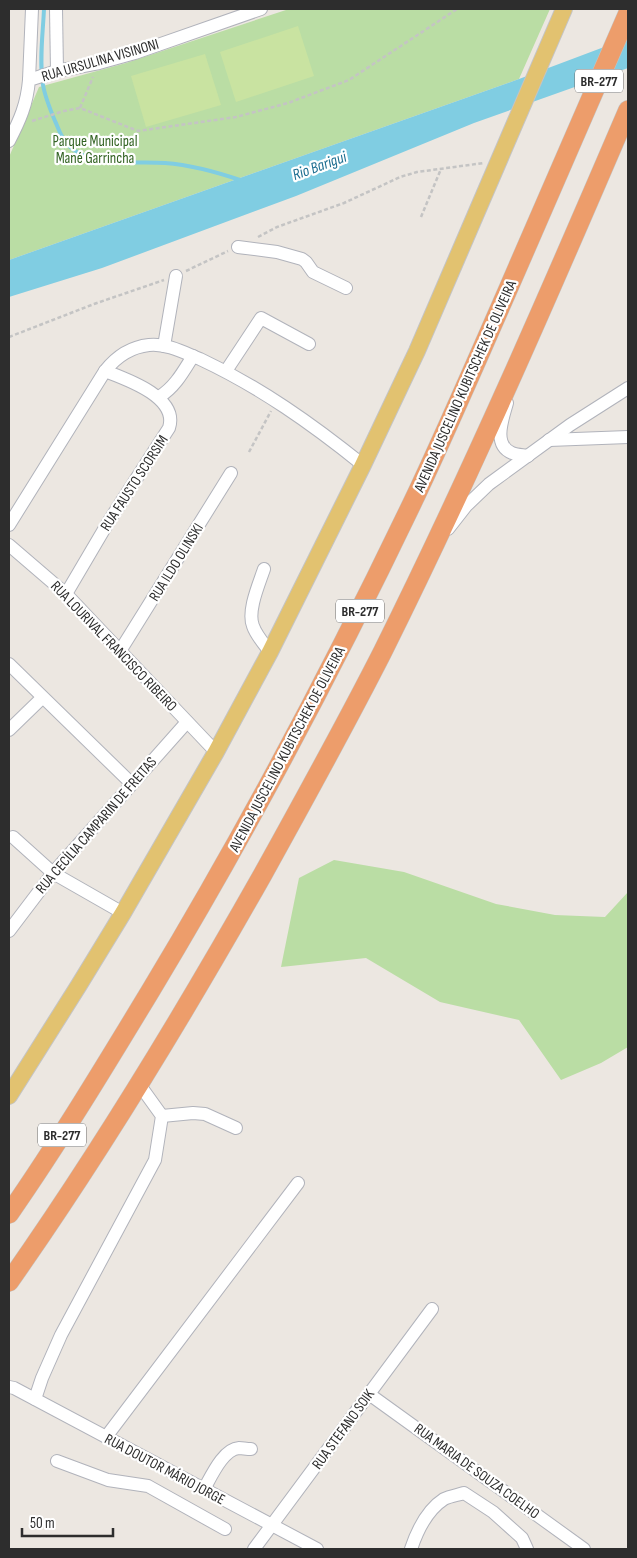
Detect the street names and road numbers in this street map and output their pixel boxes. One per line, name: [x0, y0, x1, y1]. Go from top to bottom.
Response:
street label: RUA URSULINA VISINONI: [39, 35, 161, 86]
road number: BR-277: [575, 70, 623, 92]
street label: AVENIDA JUSCELINO KUBITSCHEK DE OLIVEIRA: [410, 277, 521, 496]
street label: RUA FAUSTO SCORSIM: [96, 432, 173, 535]
street label: RUA ILDO OLINSKI: [145, 520, 208, 605]
street label: RUA LOURIVAL FRANCISCO RIBEIRO: [46, 577, 181, 716]
road number: BR-277: [336, 600, 384, 622]
street label: AVENIDA JUSCELINO KUBITSCHEK DE OLIVEIRA: [225, 643, 350, 856]
street label: RUA CECÍLIA CAMPARIN DE FREITAS: [32, 753, 161, 898]
road number: BR-277: [38, 1124, 86, 1146]
street label: RUA STEFANO SOIK: [308, 1385, 379, 1473]
street label: RUA MARIA DE SOUZA COELHO: [410, 1419, 543, 1523]
street label: RUA DOUTOR MÁRIO JORGE: [101, 1430, 228, 1509]

